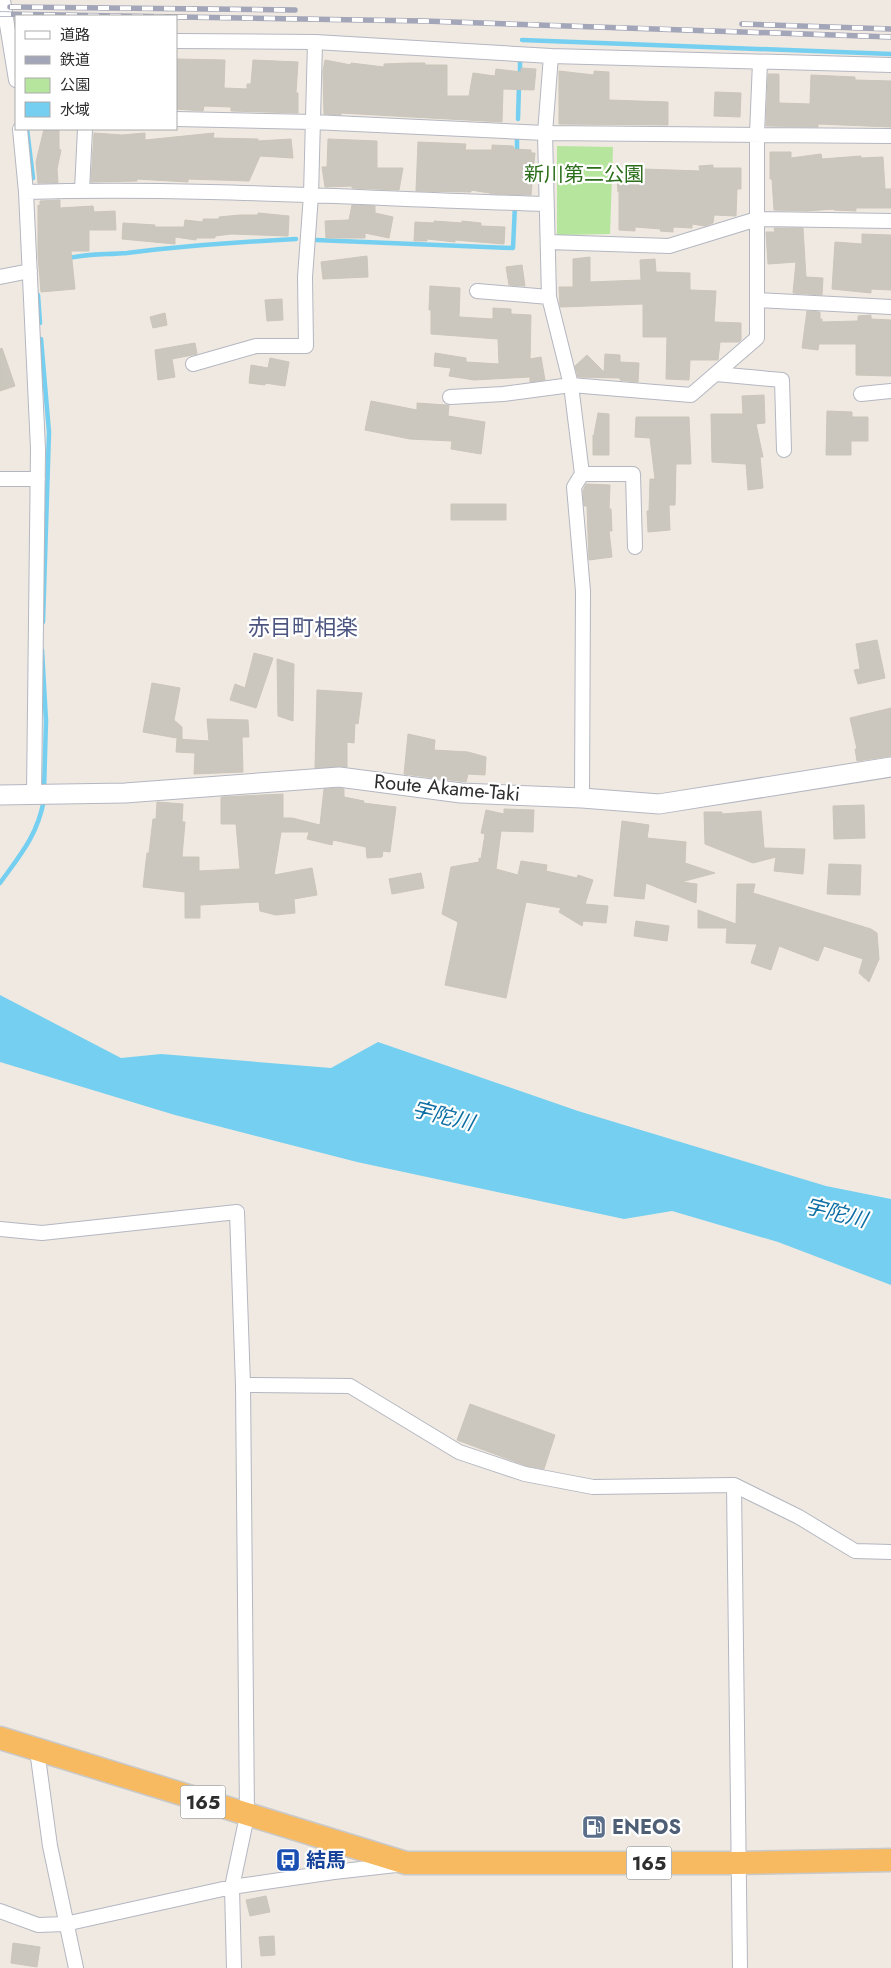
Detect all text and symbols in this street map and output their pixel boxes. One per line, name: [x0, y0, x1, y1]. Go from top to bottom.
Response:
legend: [15, 15, 178, 130]
text: 道路: [60, 24, 90, 46]
text: 鉄道: [60, 49, 90, 71]
text: 公園: [60, 74, 90, 96]
text: 水域: [60, 99, 90, 121]
park label: 新川第二公園: [524, 160, 644, 189]
district label: 赤目町相楽: [248, 611, 358, 643]
street label: Route Akame-Taki: [373, 767, 521, 809]
water label: 宇陀川: [409, 1094, 479, 1139]
water label: 宇陀川: [802, 1191, 872, 1236]
road number: 165: [180, 1785, 226, 1818]
place label: ENEOS: [612, 1813, 681, 1842]
fuel station icon: ENEOS: [581, 1814, 607, 1840]
place label: 結馬: [306, 1846, 346, 1875]
road number: 165: [626, 1846, 672, 1880]
bus stop icon: 結馬: [275, 1847, 301, 1873]

